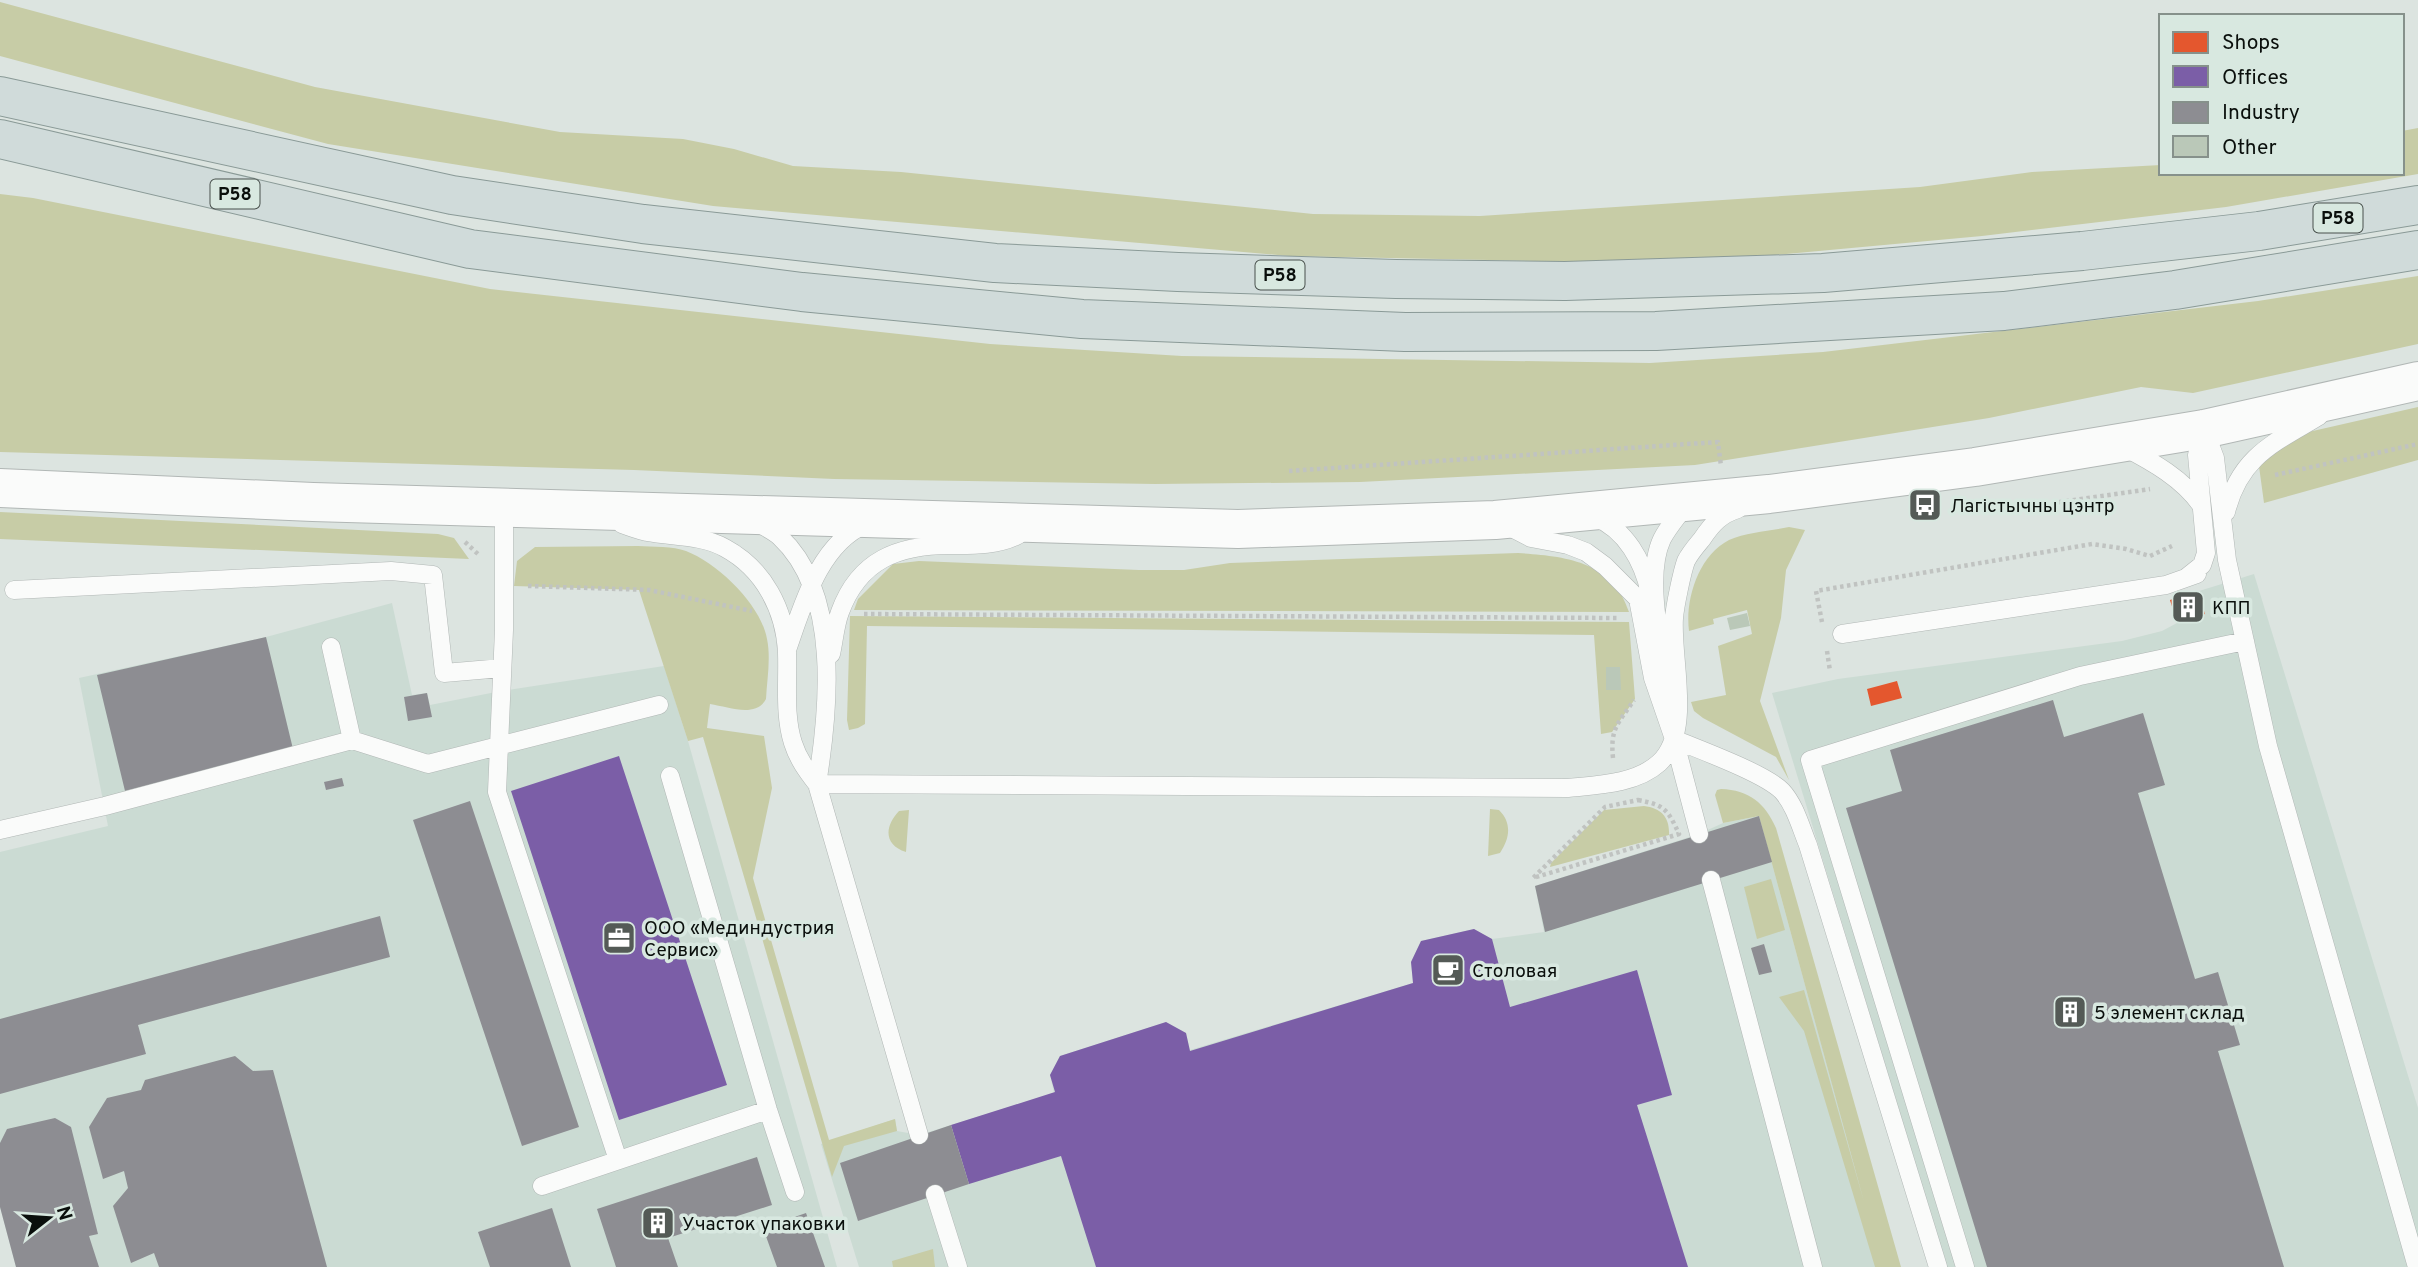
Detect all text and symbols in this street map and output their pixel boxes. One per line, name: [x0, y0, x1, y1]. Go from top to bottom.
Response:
legend: [2159, 14, 2404, 175]
text: Shops: [2222, 30, 2280, 57]
text: Offices: [2222, 65, 2288, 92]
text: Industry: [2222, 100, 2300, 127]
text: Other: [2222, 135, 2277, 162]
road number: Р58: [210, 180, 260, 209]
road number: Р58: [2314, 204, 2362, 232]
road number: Р58: [1256, 260, 1304, 290]
bus stop icon: Лагістычны цэнтр: [1906, 486, 1944, 524]
place label: Лагістычны цэнтр: [1950, 495, 2114, 519]
building icon: КПП: [2169, 588, 2207, 626]
place label: КПП: [2212, 597, 2251, 621]
place label: ООО «Мединдустрия Сервис»: [644, 917, 834, 963]
office icon: ООО «Мединдустрия Сервис»: [600, 919, 638, 957]
cafe icon: Столовая: [1429, 951, 1467, 989]
place label: Столовая: [1472, 960, 1557, 984]
building icon: 5 элемент склад: [2051, 993, 2089, 1031]
place label: 5 элемент склад: [2094, 1002, 2245, 1026]
north arrow: [14, 1183, 84, 1253]
text: N: [50, 1204, 77, 1224]
building icon: Участок упаковки: [639, 1204, 677, 1242]
place label: Участок упаковки: [682, 1213, 846, 1237]

